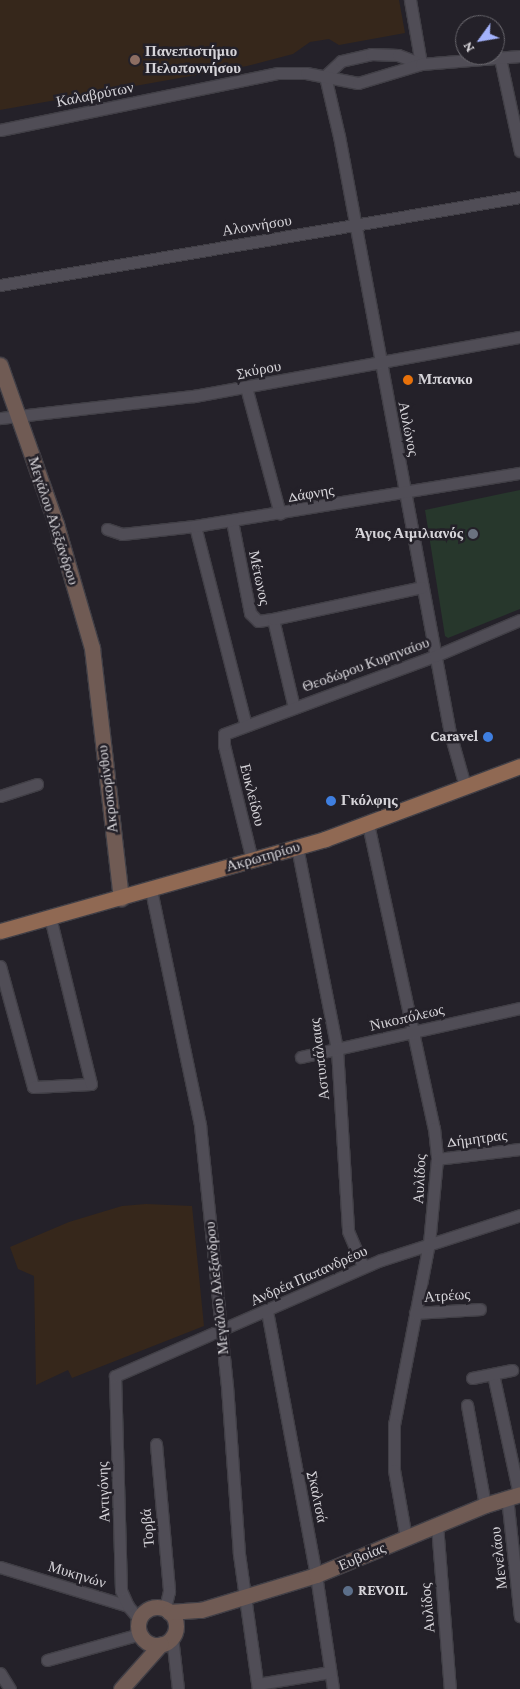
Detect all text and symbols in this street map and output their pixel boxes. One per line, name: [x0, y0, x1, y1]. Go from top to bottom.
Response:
north arrow: [455, 15, 505, 65]
text: N: [459, 39, 477, 56]
place label: Πανεπιστήμιο Πελοποννήσου: [145, 42, 241, 77]
marker: Πανεπιστήμιο Πελοποννήσου: [129, 54, 141, 66]
street label: Καλαβρύτων: [55, 79, 135, 111]
street label: Αλοννήσου: [221, 212, 293, 240]
street label: Σκύρου: [235, 357, 283, 383]
place label: Μπανκο: [418, 371, 473, 389]
marker: Μπανκο: [402, 374, 414, 386]
street label: Αυλώνος: [394, 400, 422, 458]
street label: Μεγάλου Αλεξάνδρου: [24, 455, 82, 587]
street label: Δάφνης: [287, 481, 335, 507]
place label: Άγιος Αιμιλιανός: [355, 525, 463, 543]
marker: Άγιος Αιμιλιανός: [467, 528, 479, 540]
street label: Μέτωνος: [244, 549, 274, 607]
street label: Θεοδώρου Κυρηναίου: [300, 634, 432, 696]
place label: Caravel: [430, 728, 478, 746]
marker: Caravel: [482, 731, 494, 743]
street label: Ακροκορίνθου: [94, 744, 122, 834]
street label: Ευκλείδου: [236, 762, 268, 828]
place label: Γκόλφης: [341, 792, 398, 810]
marker: Γκόλφης: [325, 795, 337, 807]
street label: Ακρωτηρίου: [224, 838, 302, 876]
street label: Νικοπόλεως: [368, 1001, 446, 1035]
street label: Αστυπάλαιας: [306, 1017, 334, 1101]
street label: Δήμητρας: [446, 1126, 508, 1152]
street label: Αυλίδος: [410, 1154, 430, 1204]
street label: Μεγάλου Αλεξάνδρου: [201, 1221, 233, 1355]
street label: Ανδρέα Παπανδρέου: [248, 1242, 370, 1310]
street label: Ατρέως: [423, 1285, 471, 1307]
street label: Αντιγόνης: [94, 1461, 114, 1523]
street label: Σκαλτσά: [303, 1470, 331, 1524]
street label: Τορβά: [137, 1508, 159, 1548]
street label: Μενελάου: [487, 1526, 511, 1590]
street label: Ευβοίας: [336, 1539, 388, 1575]
street label: Μυκηνών: [46, 1558, 108, 1592]
place label: REVOIL: [358, 1582, 408, 1600]
street label: Αυλίδος: [417, 1582, 439, 1634]
marker: REVOIL: [342, 1585, 354, 1597]

